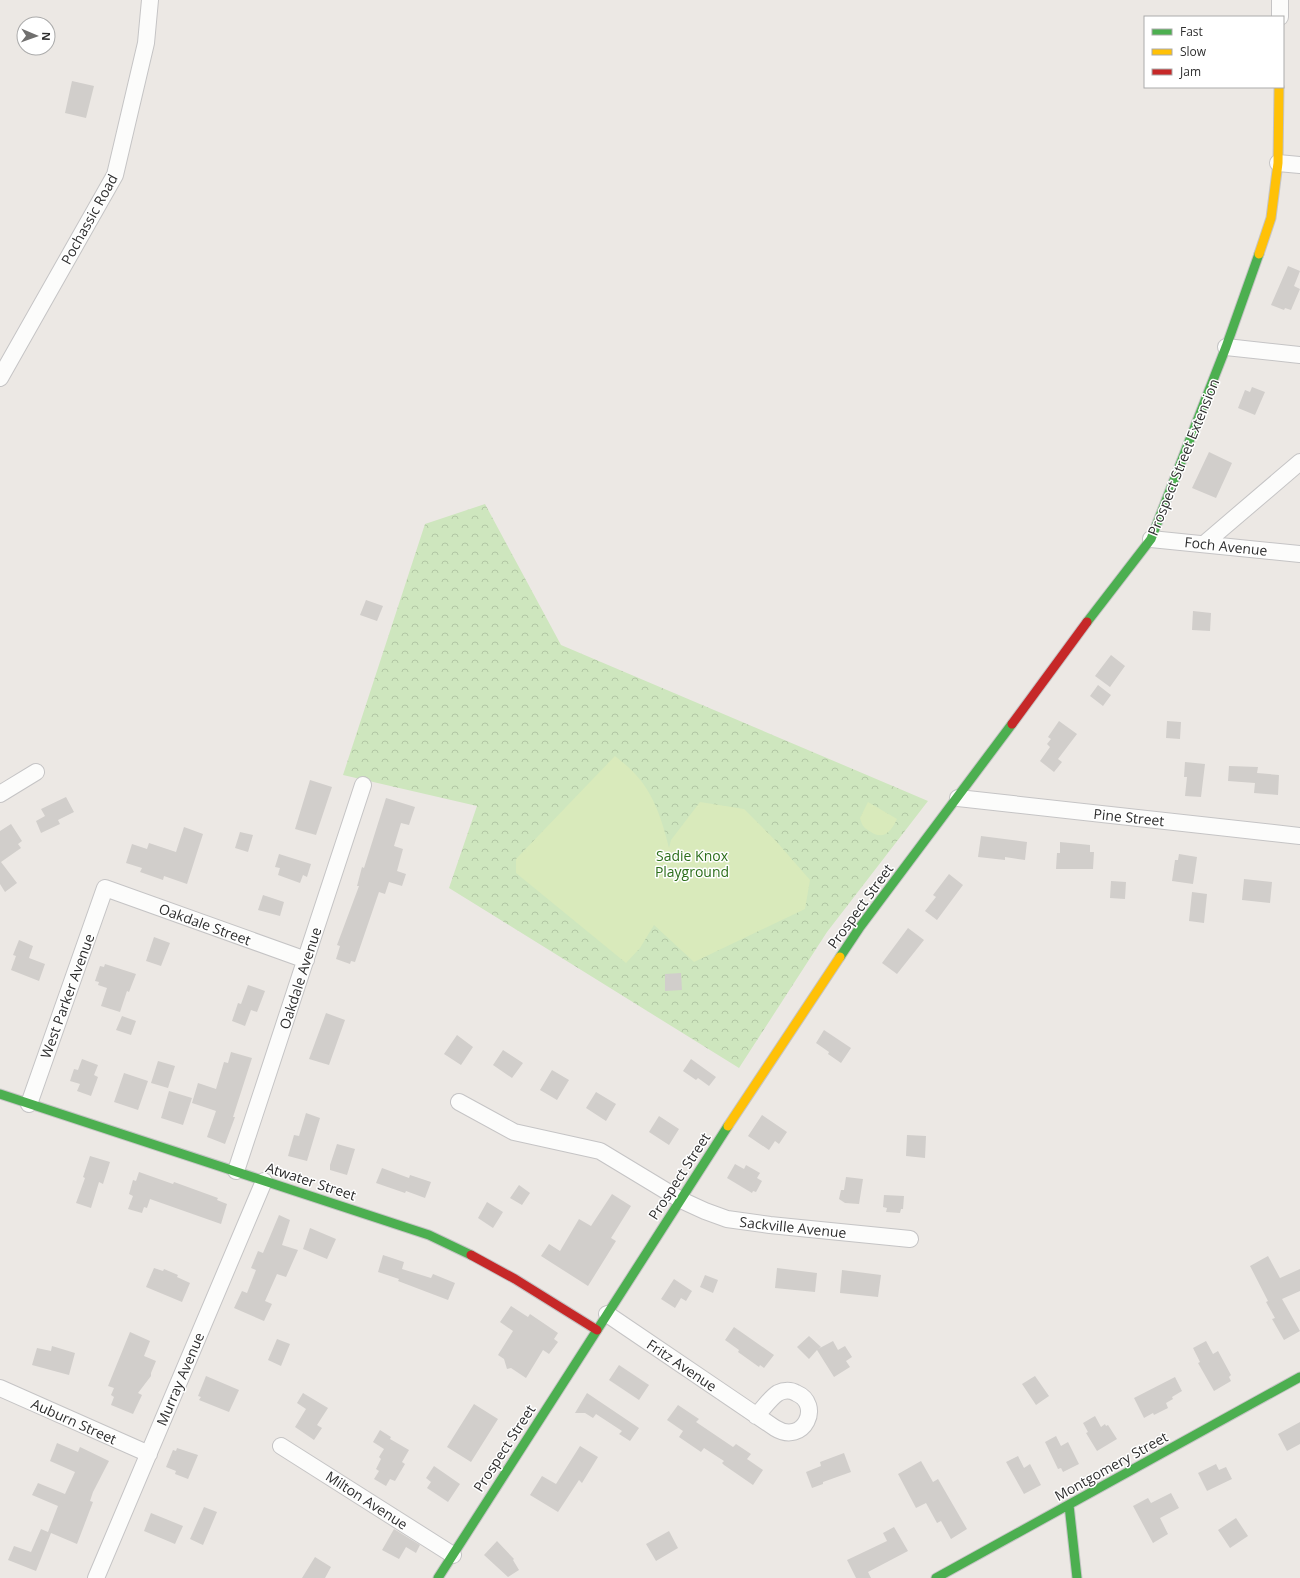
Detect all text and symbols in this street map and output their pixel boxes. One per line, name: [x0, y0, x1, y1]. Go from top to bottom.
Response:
north arrow: [16, 16, 56, 56]
legend: [1144, 16, 1284, 88]
text: Fast: [1180, 23, 1203, 40]
text: N: [39, 32, 54, 41]
text: Slow: [1180, 43, 1207, 60]
text: Jam: [1179, 63, 1201, 80]
street label: Pochassic Road: [56, 170, 122, 268]
street label: Prospect Street Extension: [1143, 376, 1223, 538]
street label: Foch Avenue: [1184, 532, 1269, 560]
street label: Pine Street: [1093, 804, 1165, 830]
park label: Sadie Knox Playground: [655, 846, 729, 881]
street label: Prospect Street: [823, 860, 897, 952]
street label: Oakdale Street: [156, 899, 254, 949]
street label: Oakdale Avenue: [275, 924, 325, 1031]
street label: West Parker Avenue: [36, 931, 98, 1061]
street label: Prospect Street: [644, 1129, 714, 1223]
street label: Atwater Street: [263, 1157, 359, 1205]
street label: Sackville Avenue: [739, 1212, 848, 1242]
street label: Murray Avenue: [152, 1329, 208, 1429]
street label: Fritz Avenue: [643, 1335, 721, 1395]
street label: Auburn Street: [28, 1394, 120, 1448]
street label: Prospect Street: [469, 1401, 539, 1495]
street label: Montgomery Street: [1051, 1427, 1171, 1505]
street label: Milton Avenue: [322, 1466, 412, 1534]

